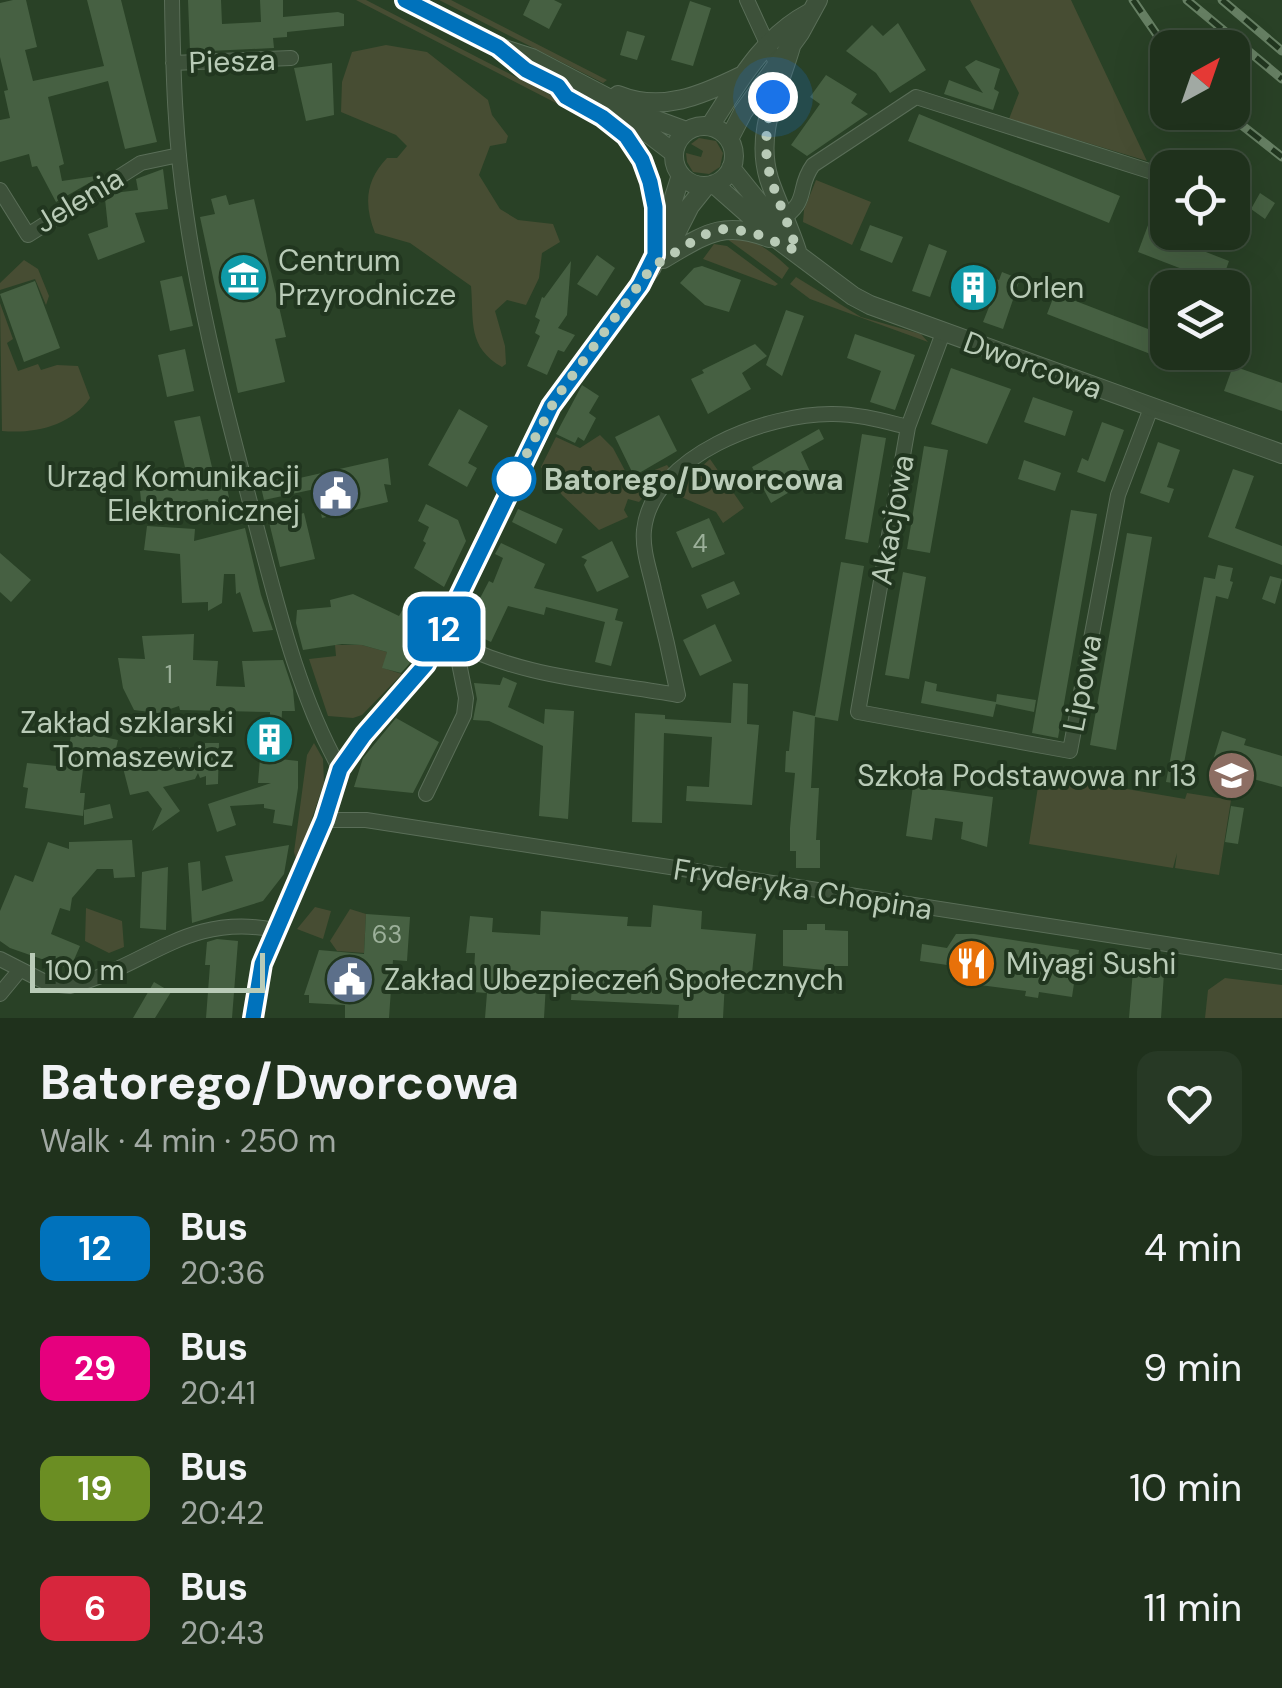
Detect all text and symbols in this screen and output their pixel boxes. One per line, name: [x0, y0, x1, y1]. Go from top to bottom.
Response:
north arrow: [1150, 30, 1250, 130]
map controls: [1150, 30, 1250, 370]
street label: Piesza: [188, 40, 276, 82]
your location: [748, 72, 798, 122]
button: locate: [1150, 150, 1250, 250]
street label: Jelenia: [28, 158, 130, 242]
place label: Centrum Przyrodnicze: [278, 241, 456, 314]
museum icon: Centrum Przyrodnicze: [217, 251, 269, 303]
building icon: Orlen: [948, 261, 1000, 313]
place label: Orlen: [1009, 268, 1084, 307]
button: layers: [1150, 270, 1250, 370]
street label: Dworcowa: [959, 322, 1107, 408]
street label: Akacjowa: [861, 452, 923, 588]
place label: Urząd Komunikacji Elektronicznej: [47, 457, 300, 530]
marker: Batorego/Dworcowa: [493, 458, 535, 500]
place label: Batorego/Dworcowa: [544, 460, 843, 499]
public building icon: Urząd Komunikacji Elektronicznej: [309, 467, 361, 519]
house number: 4: [692, 527, 708, 560]
line badge: 12: [399, 596, 489, 662]
text: 12: [428, 606, 460, 652]
street label: Lipowa: [1054, 631, 1110, 735]
house number: 1: [165, 658, 173, 691]
place label: Zakład szklarski Tomaszewicz: [20, 703, 234, 776]
building icon: Zakład szklarski Tomaszewicz: [243, 713, 295, 765]
school or university icon: Szkoła Podstawowa nr 13: [1206, 749, 1258, 801]
place label: Szkoła Podstawowa nr 13: [857, 756, 1197, 795]
street label: Fryderyka Chopina: [671, 849, 935, 929]
house number: 63: [372, 918, 402, 951]
restaurant icon: Miyagi Sushi: [945, 937, 997, 989]
place label: Miyagi Sushi: [1006, 944, 1177, 983]
scale bar: [30, 948, 265, 993]
text: 100 m: [45, 952, 124, 989]
public building icon: Zakład Ubezpieczeń Społecznych: [323, 953, 375, 1005]
place label: Zakład Ubezpieczeń Społecznych: [384, 960, 844, 999]
text: Batorego/Dworcowa: [40, 1051, 519, 1114]
button: heart: [1137, 1051, 1242, 1156]
text: Walk · 4 min · 250 m: [40, 1120, 336, 1162]
text: Bus: [180, 1202, 248, 1252]
text: 4 min: [1144, 1223, 1242, 1273]
text: 12: [79, 1225, 111, 1271]
text: 20:36: [180, 1252, 265, 1294]
text: Bus: [180, 1322, 248, 1372]
text: 9 min: [1143, 1343, 1242, 1393]
text: 29: [74, 1345, 116, 1391]
text: 20:41: [180, 1372, 256, 1414]
text: Bus: [180, 1442, 248, 1492]
text: 10 min: [1129, 1463, 1242, 1513]
text: 19: [78, 1465, 112, 1511]
text: 20:42: [180, 1492, 264, 1534]
text: Bus: [180, 1562, 248, 1612]
text: 11 min: [1143, 1583, 1242, 1633]
text: 6: [84, 1585, 106, 1631]
text: 20:43: [180, 1612, 265, 1654]

